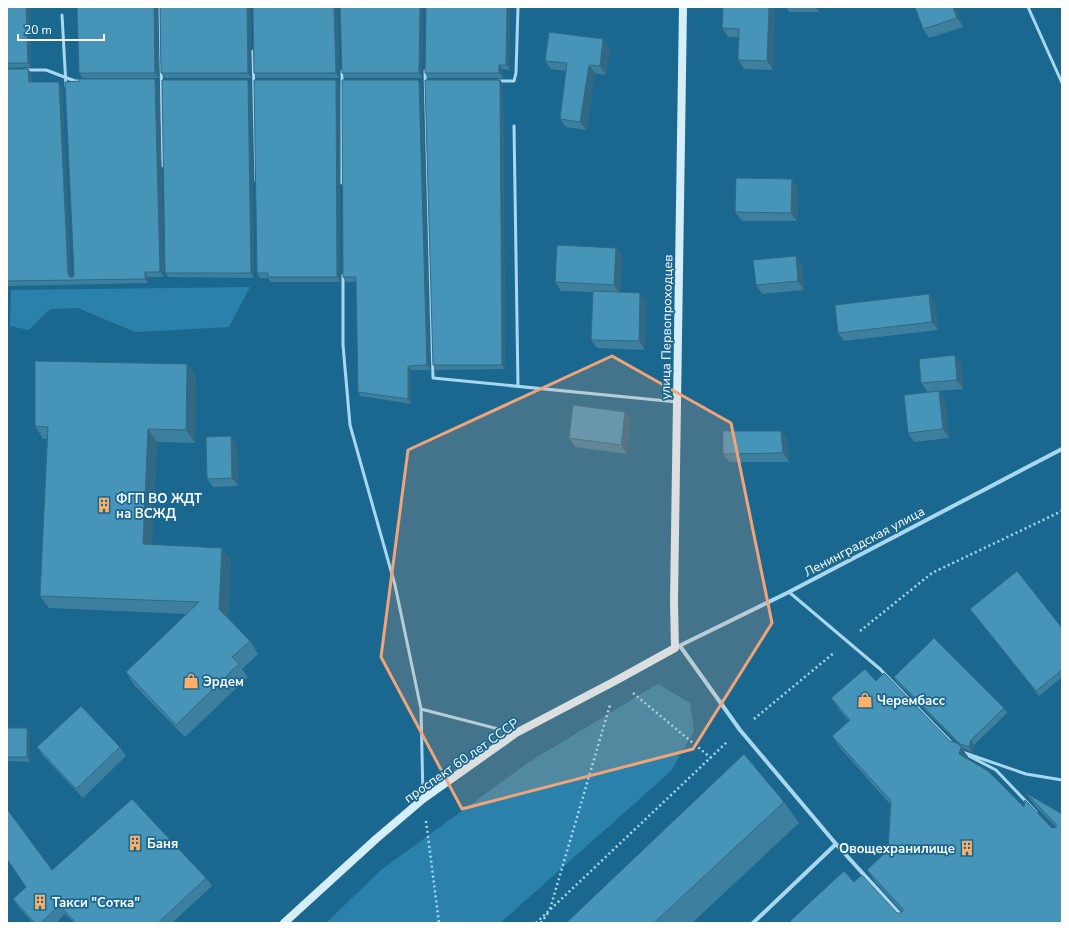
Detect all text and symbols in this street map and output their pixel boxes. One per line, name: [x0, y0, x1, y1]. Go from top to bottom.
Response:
scale bar: [18, 16, 104, 42]
text: 20 m: [24, 22, 52, 38]
street label: улица Первопроходцев: [657, 254, 677, 400]
place label: ФГП ВО ЖДТ на ВСЖД: [116, 490, 203, 523]
building icon: ФГП ВО ЖДТ на ВСЖД: [95, 496, 113, 514]
street label: Ленинградская улица: [801, 502, 928, 581]
shop icon: Эрдем: [182, 672, 200, 690]
place label: Эрдем: [203, 673, 244, 691]
shop icon: Черембасс: [856, 691, 874, 709]
place label: Черембасс: [877, 692, 946, 710]
street label: проспект 60 лет СССР: [401, 714, 522, 807]
building icon: Баня: [126, 834, 144, 852]
place label: Баня: [147, 835, 178, 853]
building icon: Овощехранилище: [958, 839, 976, 857]
place label: Овощехранилище: [839, 840, 955, 858]
building icon: Такси "Сотка": [31, 893, 49, 911]
place label: Такси "Сотка": [52, 894, 140, 912]

